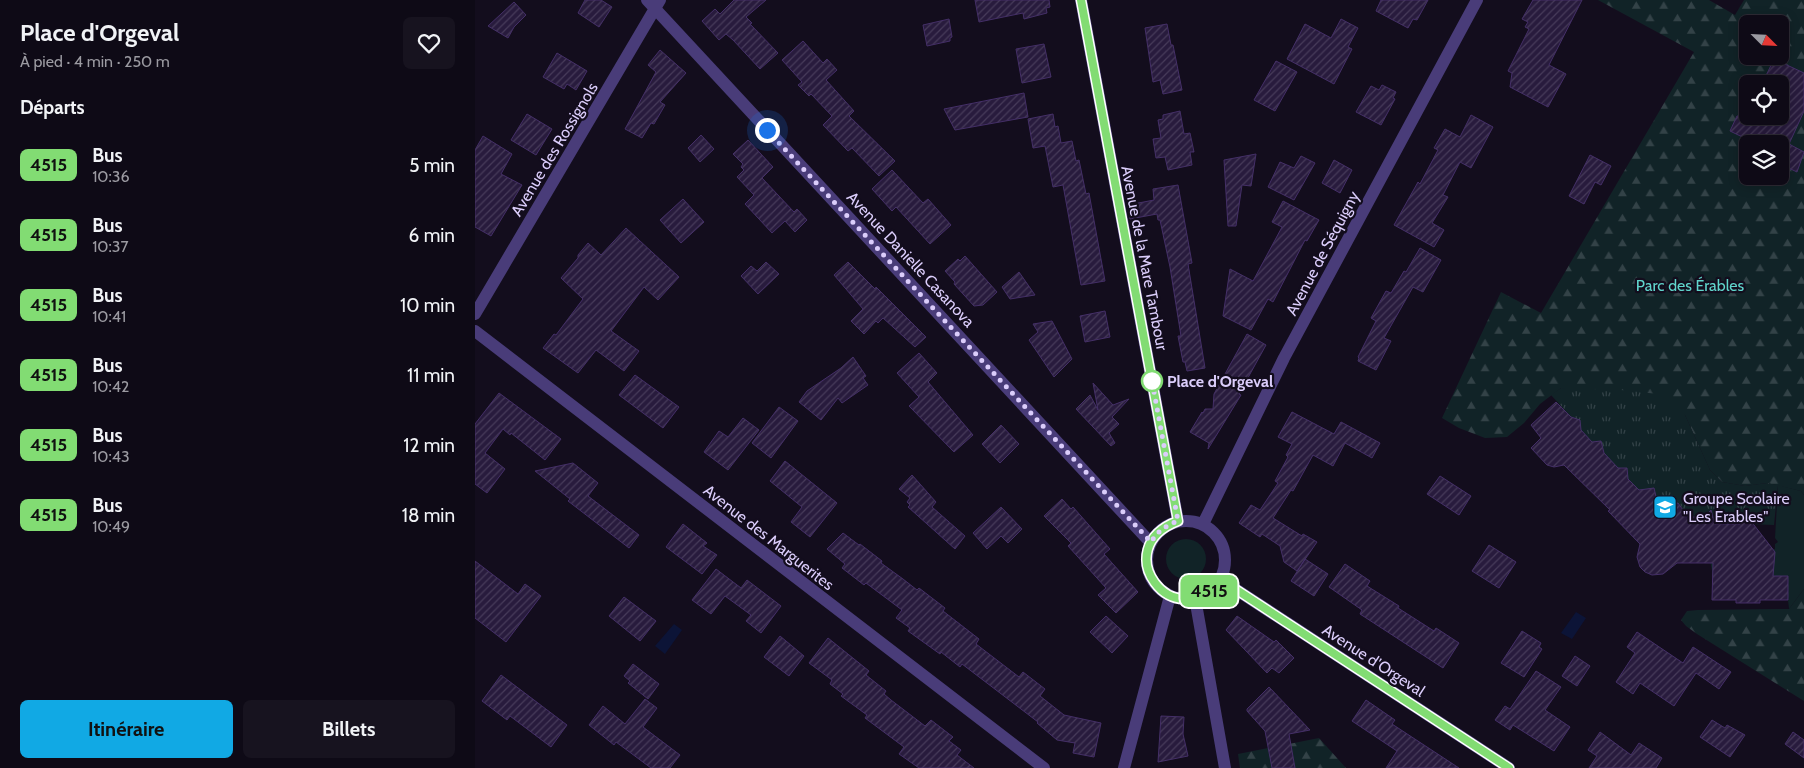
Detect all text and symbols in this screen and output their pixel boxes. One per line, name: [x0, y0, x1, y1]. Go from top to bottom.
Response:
north arrow: [1739, 15, 1789, 65]
map controls: [1739, 15, 1789, 185]
button: heart: [403, 17, 455, 69]
text: Place d'Orgeval: [20, 18, 179, 47]
text: À pied · 4 min · 250 m: [20, 52, 170, 71]
button: locate: [1739, 75, 1789, 125]
street label: Avenue des Rossignols: [507, 79, 602, 220]
text: Départs: [20, 96, 85, 119]
your location: [755, 118, 780, 143]
button: layers: [1739, 135, 1789, 185]
text: Bus: [92, 144, 122, 167]
text: 4515: [30, 154, 67, 176]
text: 5 min: [409, 154, 455, 177]
street label: Avenue de la Mare Tambour: [1117, 164, 1172, 353]
text: 10:36: [92, 167, 130, 186]
street label: Avenue Danielle Casanova: [843, 188, 979, 331]
street label: Avenue de Séquigny: [1282, 188, 1363, 319]
text: Bus: [92, 214, 122, 237]
text: 4515: [30, 224, 67, 246]
text: 6 min: [409, 224, 455, 247]
text: 10:37: [92, 237, 129, 256]
park label: Parc des Érables: [1636, 276, 1745, 295]
text: Bus: [92, 284, 122, 307]
text: 4515: [30, 294, 67, 316]
text: 10 min: [400, 294, 455, 317]
text: 10:41: [92, 307, 126, 326]
text: Bus: [92, 354, 122, 377]
text: 4515: [30, 364, 67, 386]
text: 11 min: [407, 364, 455, 387]
marker: Place d'Orgeval: [1141, 370, 1163, 392]
place label: Place d'Orgeval: [1167, 372, 1273, 391]
text: 10:42: [92, 377, 130, 396]
text: Bus: [92, 424, 122, 447]
text: 4515: [30, 434, 67, 456]
text: 12 min: [403, 434, 455, 457]
text: 10:43: [92, 447, 130, 466]
street label: Avenue des Marguerites: [700, 481, 838, 594]
place label: Groupe Scolaire "Les Erables": [1683, 489, 1790, 526]
text: Bus: [92, 494, 122, 517]
school or university icon: Groupe Scolaire "Les Erables": [1652, 494, 1678, 520]
text: 4515: [30, 504, 67, 526]
text: 18 min: [402, 504, 455, 527]
text: 10:49: [92, 517, 130, 536]
line badge: 4515: [1174, 575, 1244, 607]
text: 4515: [1190, 580, 1228, 602]
street label: Avenue d'Orgeval: [1319, 620, 1429, 701]
button: Itinéraire: [20, 700, 233, 758]
button: Billets: [243, 700, 455, 758]

